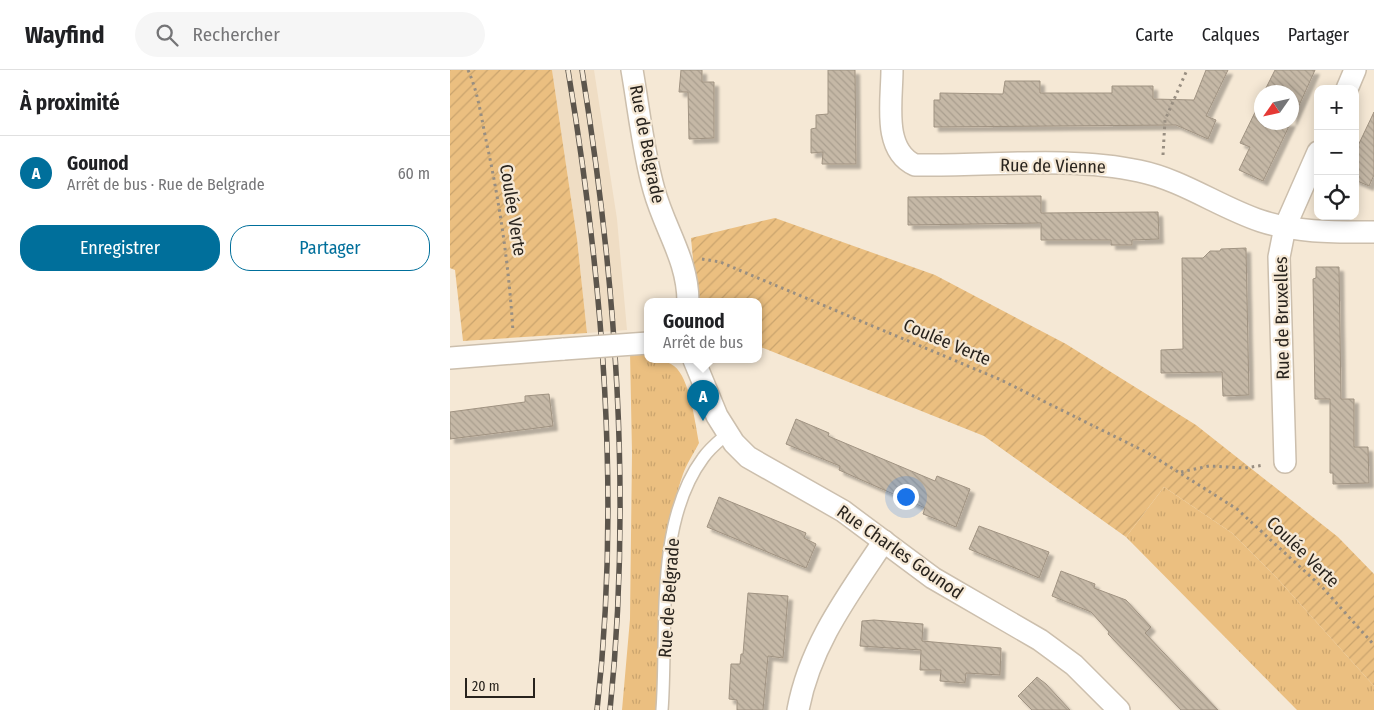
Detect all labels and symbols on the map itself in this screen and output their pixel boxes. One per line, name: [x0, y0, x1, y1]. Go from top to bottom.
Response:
street label: Rue de Belgrade: [625, 83, 669, 205]
north arrow: [1254, 85, 1299, 130]
street label: Rue de Vienne: [1000, 154, 1106, 178]
street label: Coulée Verte: [495, 162, 531, 258]
street label: Rue de Bruxelles: [1270, 256, 1294, 380]
street label: Coulée Verte: [900, 314, 994, 370]
pin: A: [687, 380, 719, 421]
your location: [893, 484, 919, 510]
street label: Rue Charles Gounod: [833, 500, 967, 604]
street label: Coulée Verte: [1262, 512, 1344, 592]
street label: Rue de Belgrade: [654, 537, 684, 659]
scale bar: [465, 675, 535, 698]

